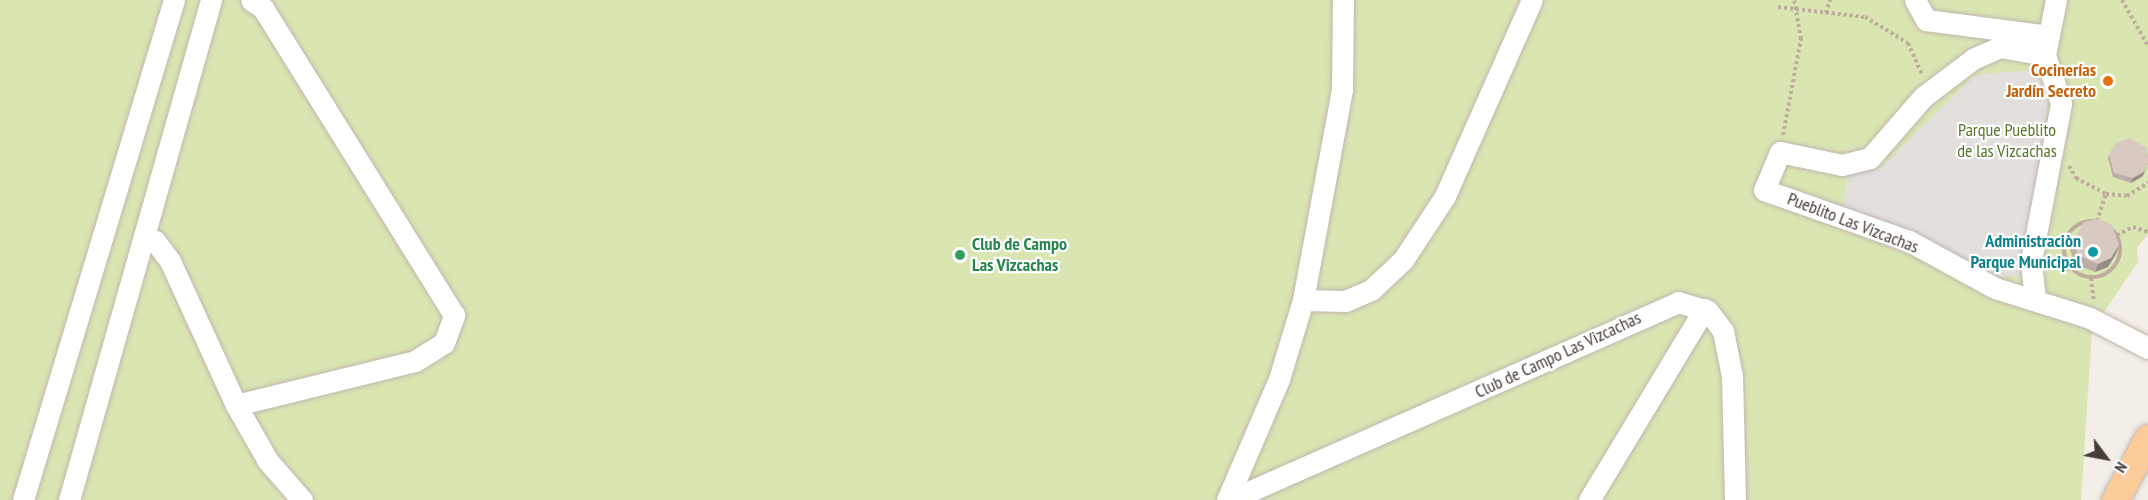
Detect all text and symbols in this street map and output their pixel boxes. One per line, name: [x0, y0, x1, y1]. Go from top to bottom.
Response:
place label: Cocinerías Jardín Secreto: [2006, 60, 2096, 103]
marker: Cocinerías Jardín Secreto: [2101, 74, 2115, 88]
park label: Parque Pueblito de las Vizcachas: [1957, 120, 2057, 162]
street label: Pueblito Las Vizcachas: [1784, 188, 1922, 258]
place label: Administraciòn Parque Municipal: [1970, 231, 2081, 274]
place label: Club de Campo Las Vizcachas: [972, 234, 1067, 276]
marker: Administraciòn Parque Municipal: [2086, 245, 2100, 259]
marker: Club de Campo Las Vizcachas: [953, 248, 967, 262]
street label: Club de Campo Las Vizcachas: [1471, 307, 1645, 403]
north arrow: [2076, 428, 2136, 488]
text: N: [2110, 459, 2132, 476]

